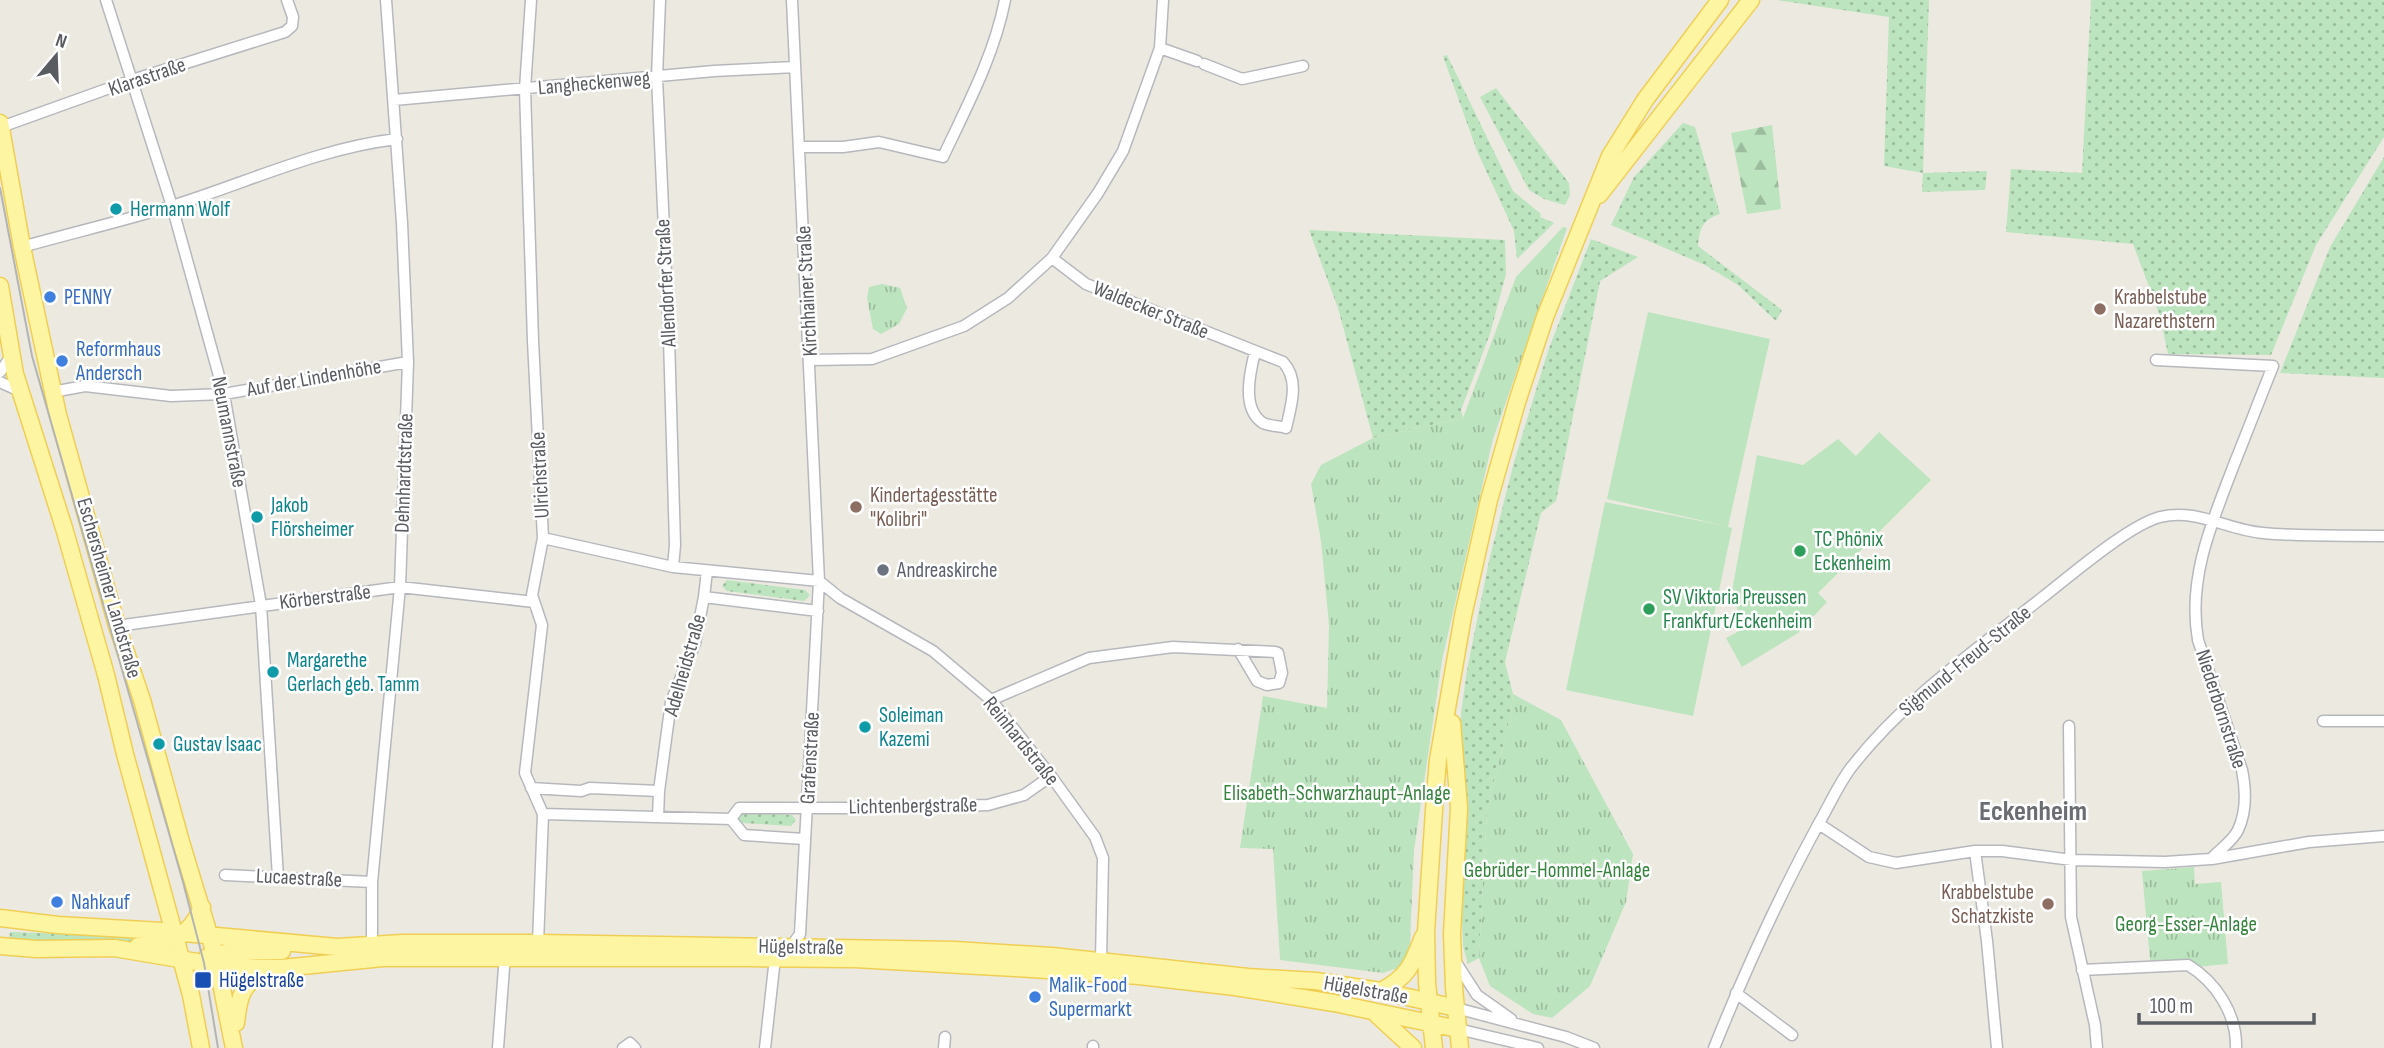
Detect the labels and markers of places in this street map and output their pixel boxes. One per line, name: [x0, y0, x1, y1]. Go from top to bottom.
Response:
place label: Hermann Wolf: [130, 197, 231, 222]
marker: Hermann Wolf: [108, 201, 124, 217]
place label: PENNY: [64, 285, 112, 310]
place label: Krabbelstube Nazarethstern: [2114, 285, 2215, 334]
marker: PENNY: [42, 289, 58, 305]
marker: Krabbelstube Nazarethstern: [2092, 301, 2108, 317]
place label: Reformhaus Andersch: [75, 337, 161, 386]
marker: Reformhaus Andersch: [54, 353, 70, 369]
place label: Kindertagesstätte "Kolibri": [870, 483, 997, 532]
place label: Jakob Flörsheimer: [270, 493, 354, 542]
marker: Kindertagesstätte "Kolibri": [848, 499, 864, 515]
marker: Jakob Flörsheimer: [249, 509, 265, 525]
place label: TC Phönix Eckenheim: [1814, 527, 1891, 576]
marker: TC Phönix Eckenheim: [1792, 543, 1808, 559]
place label: Andreaskirche: [896, 558, 997, 583]
marker: Andreaskirche: [875, 562, 891, 578]
place label: SV Viktoria Preussen Frankfurt/Eckenheim: [1663, 585, 1812, 634]
marker: SV Viktoria Preussen Frankfurt/Eckenheim: [1641, 601, 1657, 617]
place label: Margarethe Gerlach geb. Tamm: [287, 648, 419, 697]
marker: Margarethe Gerlach geb. Tamm: [265, 664, 281, 680]
place label: Soleiman Kazemi: [879, 703, 944, 752]
marker: Soleiman Kazemi: [857, 719, 873, 735]
place label: Gustav Isaac: [173, 732, 262, 757]
marker: Gustav Isaac: [151, 736, 167, 752]
place label: Krabbelstube Schatzkiste: [1941, 880, 2034, 929]
place label: Nahkauf: [71, 890, 131, 915]
marker: Nahkauf: [49, 894, 65, 910]
marker: Krabbelstube Schatzkiste: [2040, 896, 2056, 912]
place label: Hügelstraße: [219, 968, 304, 993]
marker: Hügelstraße: [193, 970, 213, 990]
place label: Malik-Food Supermarkt: [1049, 973, 1132, 1022]
marker: Malik-Food Supermarkt: [1027, 989, 1043, 1005]

